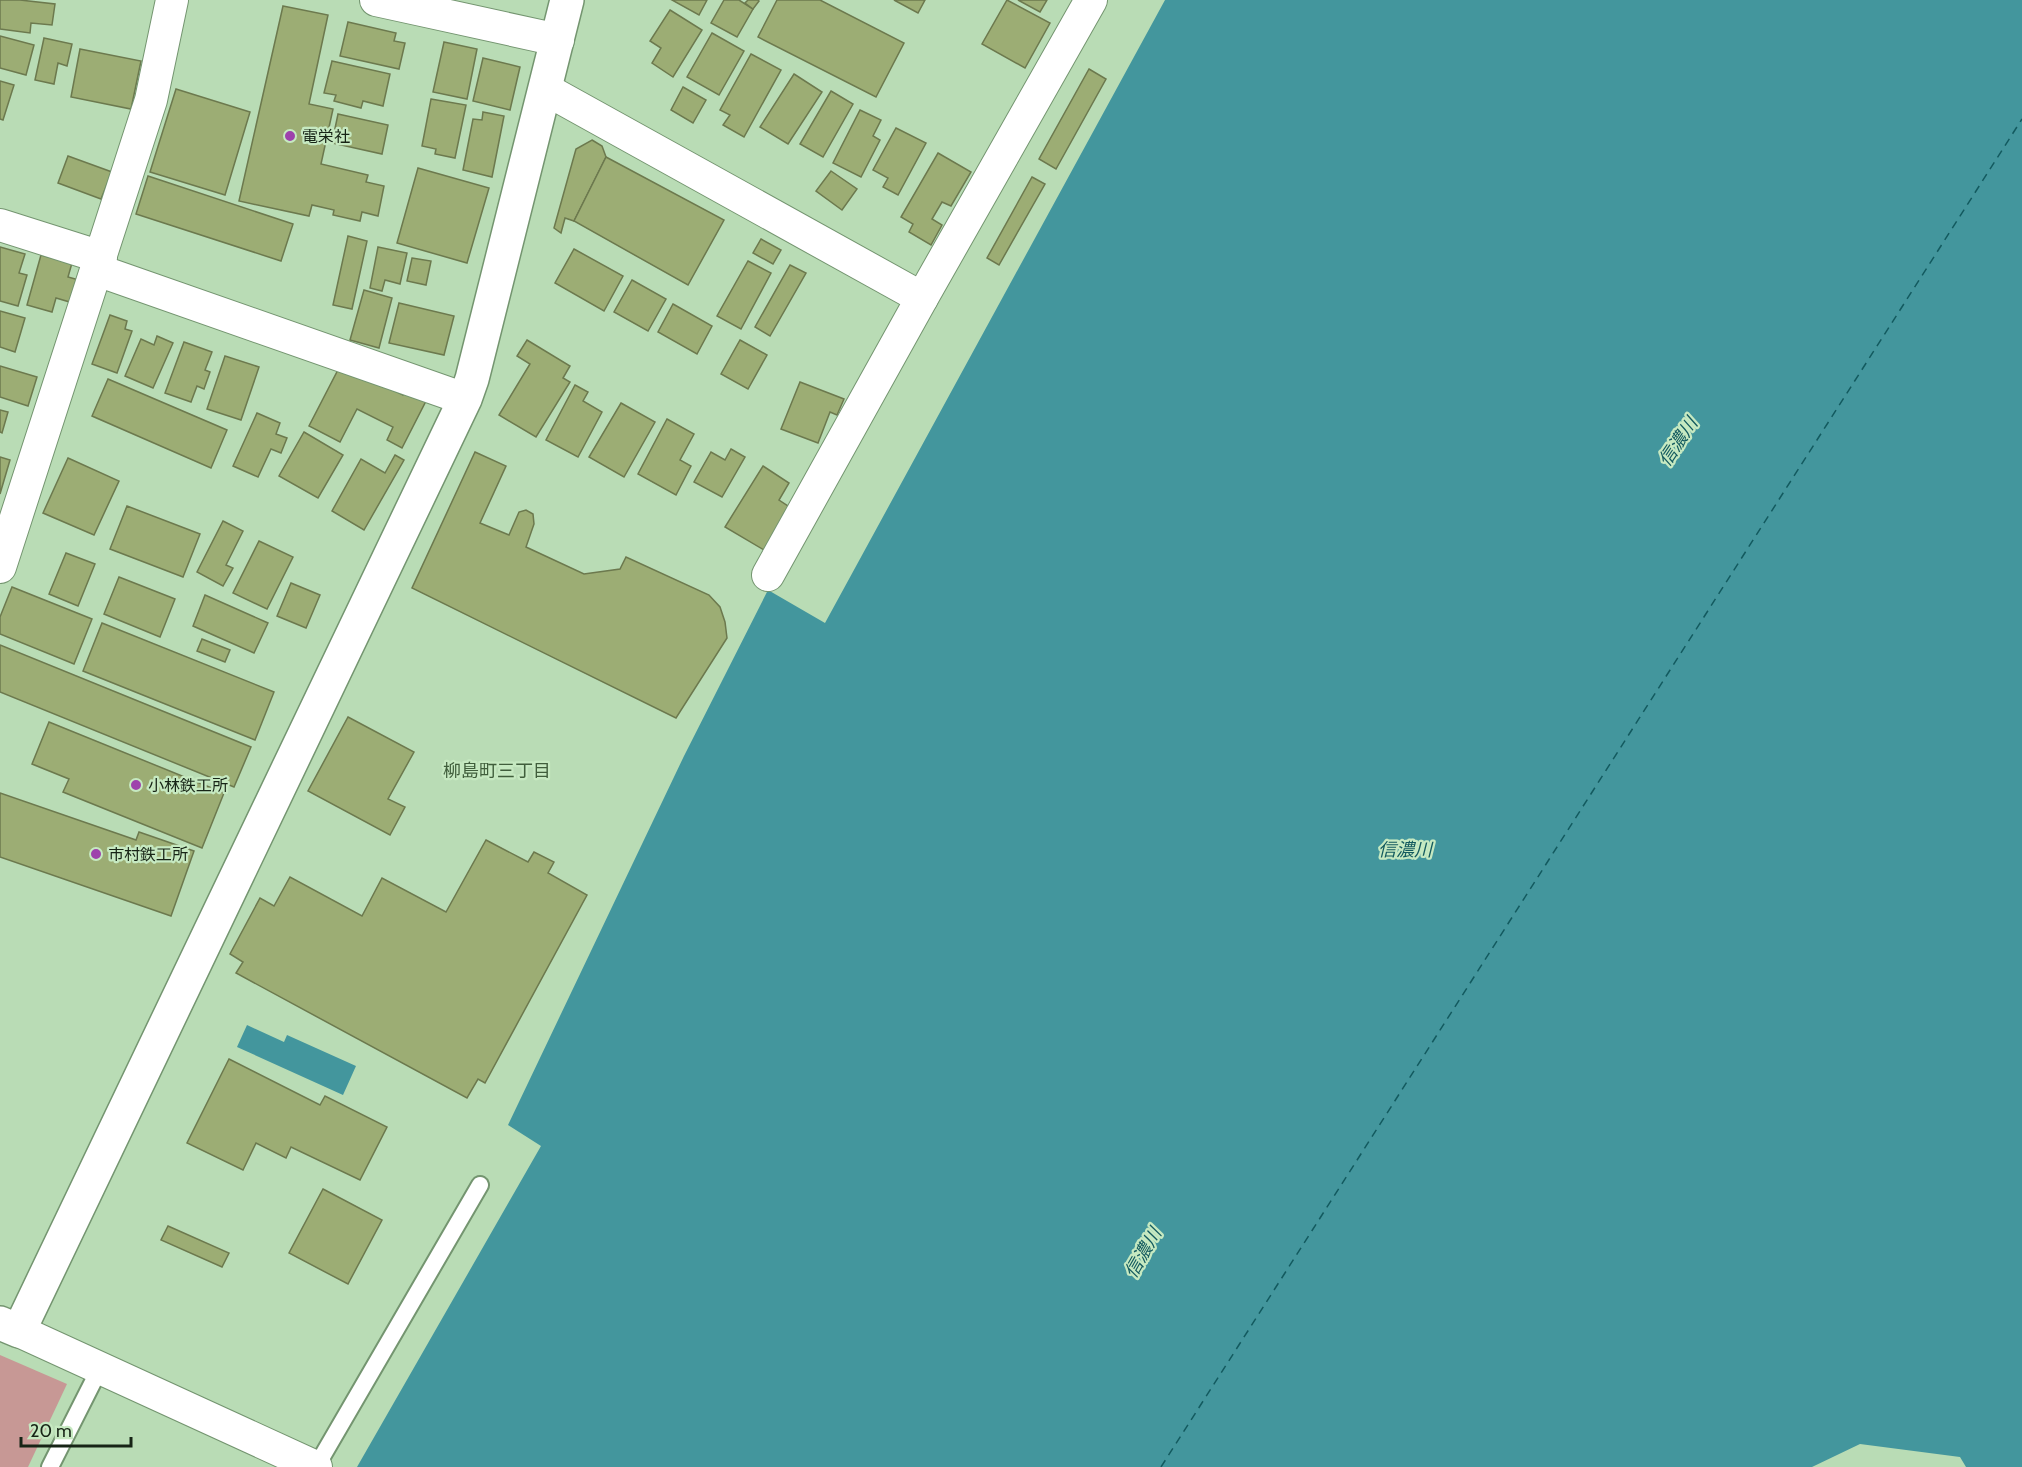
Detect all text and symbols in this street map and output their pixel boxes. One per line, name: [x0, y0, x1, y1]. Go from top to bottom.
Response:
place label: 電栄社: [302, 127, 350, 146]
marker: 電栄社: [283, 129, 297, 143]
water label: 信濃川: [1654, 412, 1703, 471]
district label: 柳島町三丁目: [443, 760, 551, 782]
place label: 小林鉄工所: [148, 776, 228, 795]
marker: 小林鉄工所: [129, 778, 143, 792]
water label: 信濃川: [1378, 839, 1434, 861]
place label: 市村鉄工所: [108, 845, 188, 864]
marker: 市村鉄工所: [89, 847, 103, 861]
water label: 信濃川: [1120, 1222, 1167, 1282]
scale bar: [21, 1410, 130, 1448]
text: 20 m: [30, 1420, 72, 1442]

